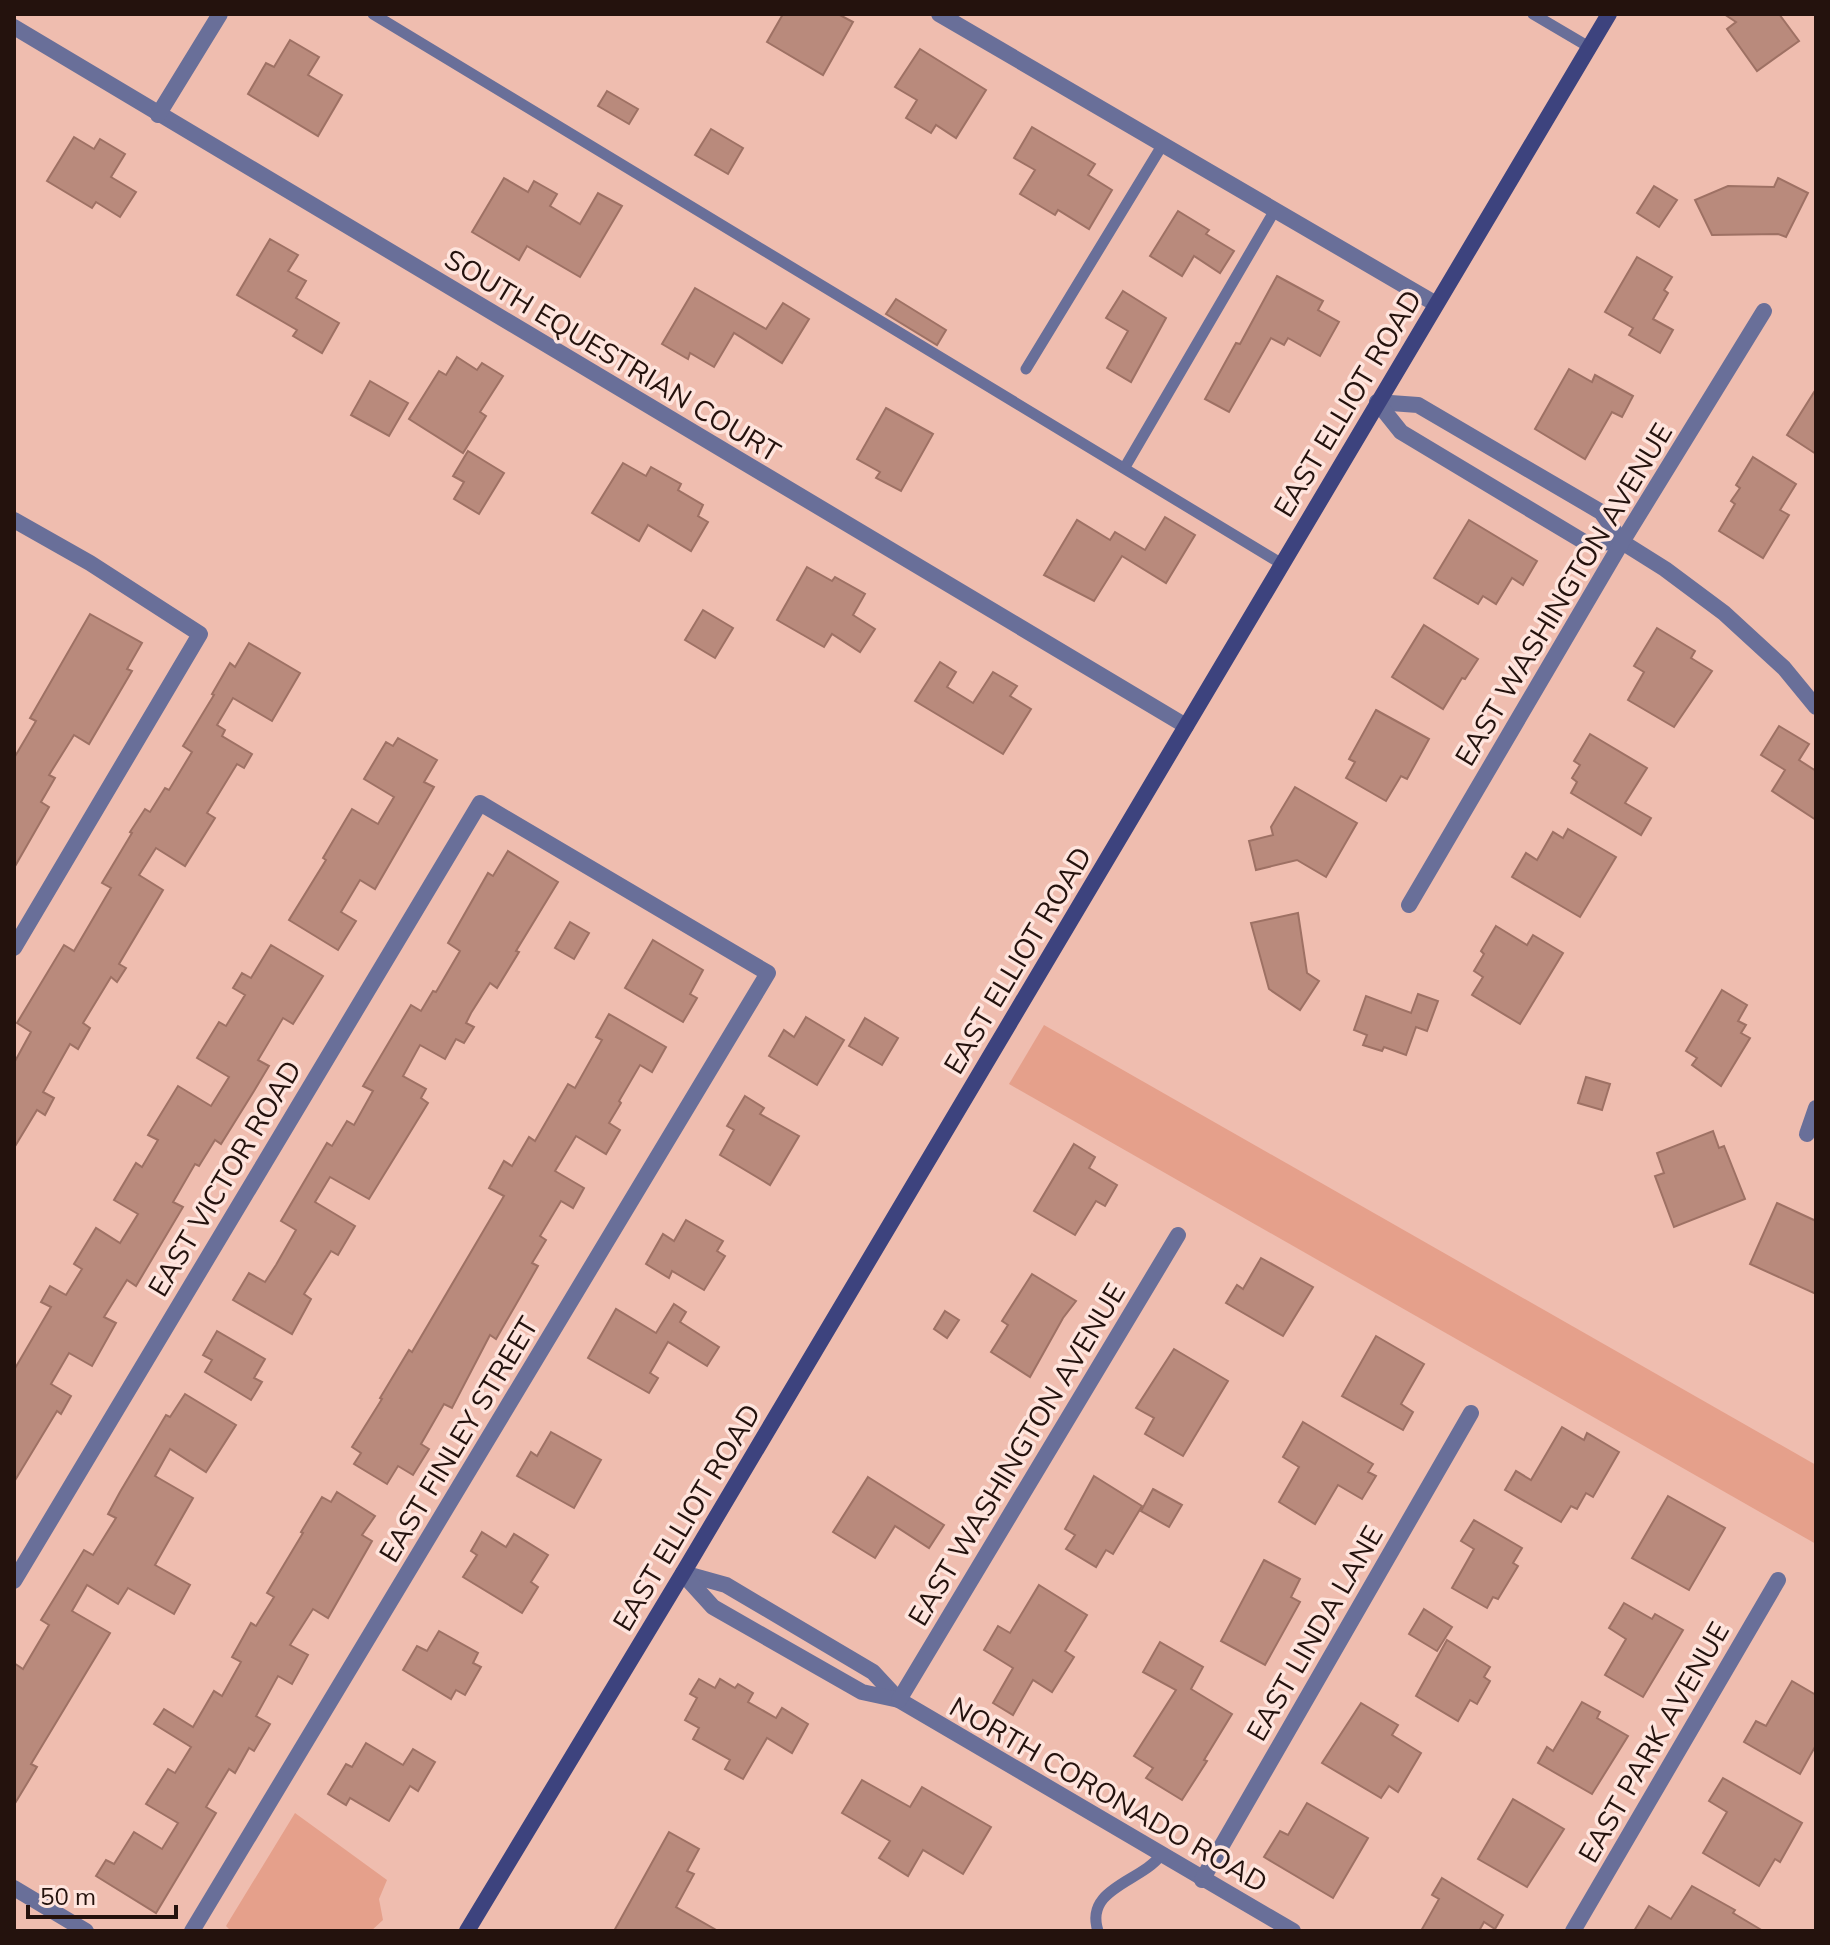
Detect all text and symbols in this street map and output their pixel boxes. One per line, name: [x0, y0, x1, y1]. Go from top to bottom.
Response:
street label: SOUTH EQUESTRIAN COURT: [439, 241, 787, 469]
street label: EAST ELLIOT ROAD: [1265, 283, 1429, 523]
street label: EAST WASHINGTON AVENUE: [1447, 416, 1679, 772]
street label: EAST ELLIOT ROAD: [935, 840, 1099, 1080]
street label: EAST VICTOR ROAD: [140, 1054, 308, 1302]
street label: EAST WASHINGTON AVENUE: [900, 1276, 1132, 1632]
street label: EAST FINLEY STREET: [371, 1310, 545, 1568]
street label: EAST ELLIOT ROAD: [604, 1397, 768, 1637]
street label: EAST LINDA LANE: [1238, 1519, 1390, 1747]
street label: EAST PARK AVENUE: [1570, 1616, 1736, 1868]
street label: NORTH CORONADO ROAD: [944, 1688, 1274, 1900]
scale bar: [28, 1869, 176, 1919]
text: 50 m: [40, 1881, 96, 1911]

